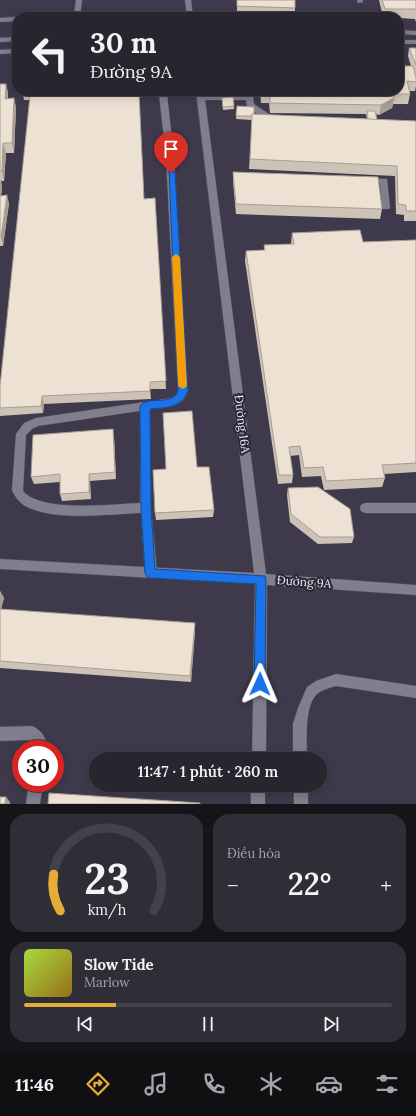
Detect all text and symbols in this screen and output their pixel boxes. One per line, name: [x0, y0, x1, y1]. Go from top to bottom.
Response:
text: 30 m: [90, 25, 157, 61]
icon: left: [24, 28, 76, 80]
text: Đường 9A: [90, 60, 172, 83]
pin: [154, 132, 188, 173]
icon: arrive: [160, 138, 182, 160]
street label: Đường 16A: [231, 394, 254, 455]
street label: Đường 9A: [276, 572, 332, 591]
position arrow: [239, 663, 281, 705]
speed limit sign: 30: [12, 740, 64, 792]
text: 11:47 · 1 phút · 260 m: [138, 762, 278, 781]
text: Điều hòa: [227, 845, 281, 862]
text: 23: [84, 852, 129, 905]
text: 22°: [288, 865, 331, 903]
text: −: [227, 871, 239, 899]
text: +: [380, 871, 392, 899]
text: km/h: [87, 901, 126, 920]
text: Slow Tide: [84, 955, 154, 974]
text: Marlow: [84, 974, 130, 991]
icon: previous: [74, 1013, 96, 1035]
icon: pause: [197, 1013, 219, 1035]
icon: next: [320, 1013, 342, 1035]
icon: directions: [84, 1070, 112, 1098]
icon: music: [142, 1070, 170, 1098]
icon: phone: [200, 1070, 228, 1098]
icon: climate: [257, 1070, 285, 1098]
icon: car: [315, 1070, 343, 1098]
icon: filters: [373, 1070, 401, 1098]
text: 11:46: [15, 1073, 54, 1096]

